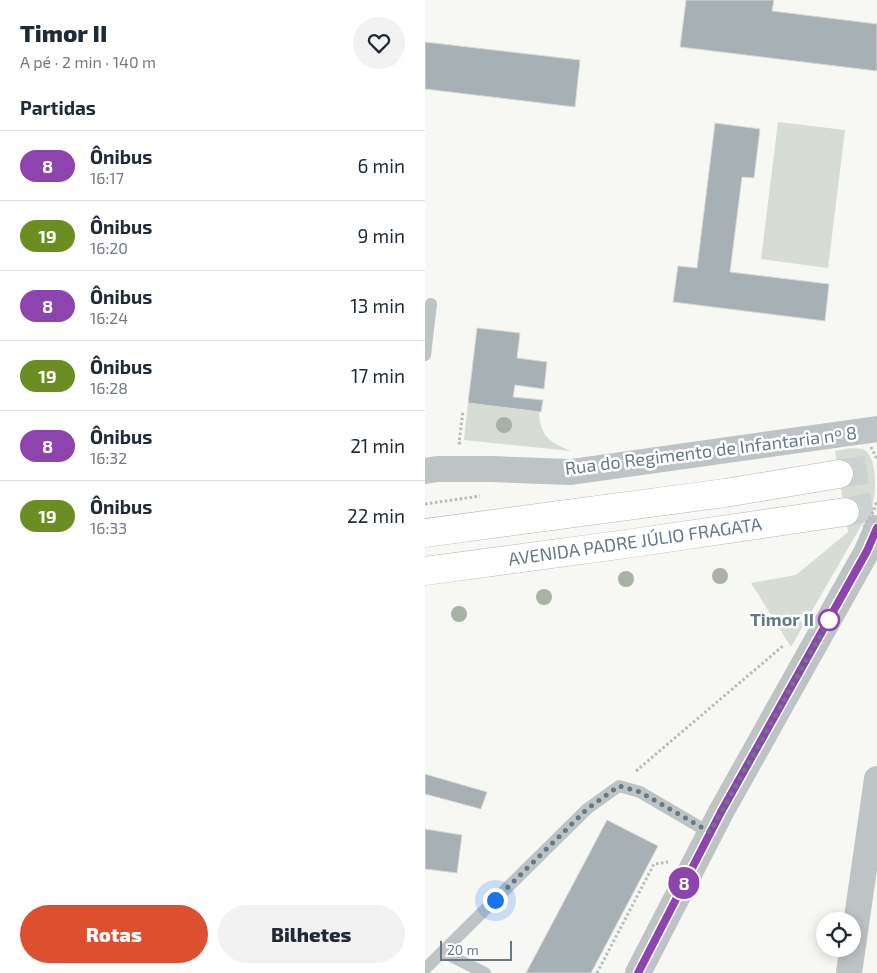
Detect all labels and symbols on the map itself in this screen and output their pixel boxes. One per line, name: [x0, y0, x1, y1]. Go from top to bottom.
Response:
street label: Rua do Regimento de Infantaria nº 8: [564, 421, 858, 479]
street label: AVENIDA PADRE JÚLIO FRAGATA: [507, 512, 764, 570]
place label: Timor II: [750, 608, 814, 630]
marker: Timor II: [818, 609, 840, 631]
line badge: 8: [668, 867, 700, 899]
your location: [483, 888, 508, 913]
scale bar: [440, 938, 513, 961]

